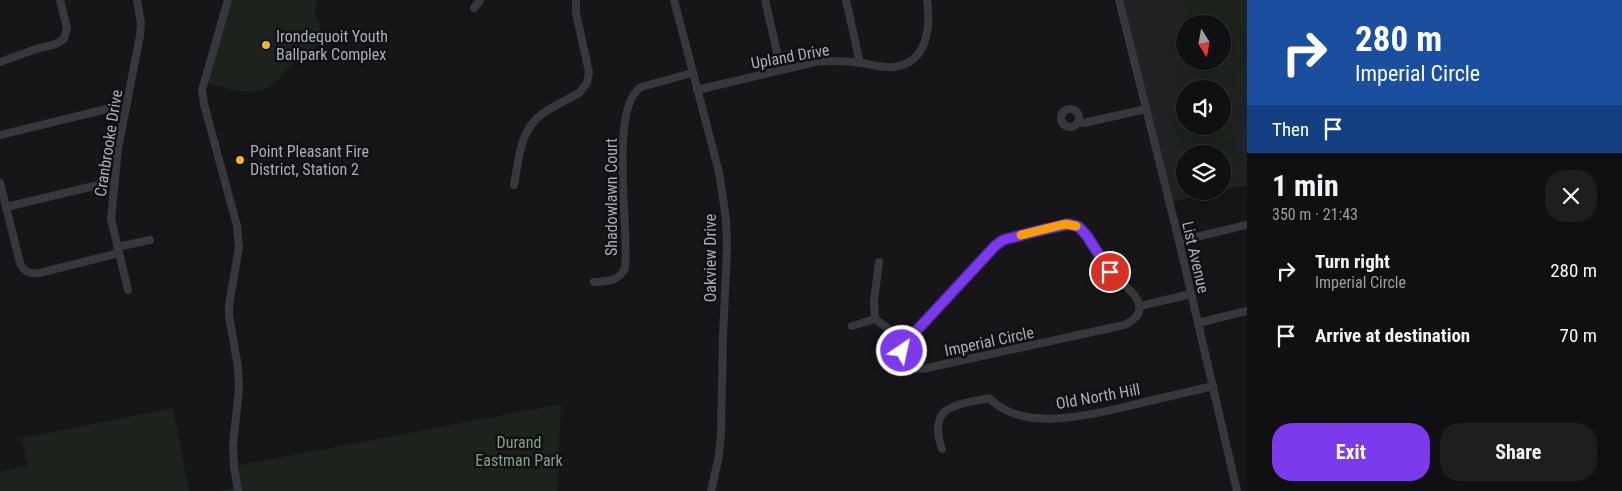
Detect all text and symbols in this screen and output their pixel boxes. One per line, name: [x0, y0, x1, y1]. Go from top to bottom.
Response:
north arrow: [1176, 15, 1231, 70]
map controls: [1176, 15, 1231, 200]
text: 280 m: [1355, 19, 1442, 60]
icon: right: [1272, 20, 1337, 85]
place label: Irondequoit Youth Ballpark Complex: [276, 27, 388, 64]
marker: Irondequoit Youth Ballpark Complex: [260, 39, 272, 51]
street label: Upland Drive: [749, 40, 831, 73]
text: Imperial Circle: [1355, 61, 1480, 86]
button: sound: [1176, 80, 1231, 135]
street label: Cranbrooke Drive: [91, 88, 126, 198]
icon: arrive: [1319, 115, 1347, 143]
text: Then: [1272, 118, 1309, 141]
street label: Shadowlawn Court: [602, 138, 621, 256]
place label: Point Pleasant Fire District, Station 2: [250, 142, 369, 179]
button: layers: [1176, 145, 1231, 200]
marker: Point Pleasant Fire District, Station 2: [234, 154, 246, 166]
text: 1 min: [1272, 168, 1339, 203]
button: close: [1545, 170, 1597, 222]
text: 350 m · 21:43: [1272, 205, 1358, 224]
street label: Oakview Drive: [701, 214, 720, 302]
street label: List Avenue: [1178, 219, 1213, 295]
text: Turn right: [1315, 250, 1390, 273]
pin: [1089, 251, 1131, 293]
icon: right: [1272, 257, 1300, 285]
icon: arrive: [1096, 258, 1124, 286]
text: 280 m: [1550, 259, 1597, 282]
text: Imperial Circle: [1315, 273, 1406, 292]
icon: arrive: [1272, 322, 1300, 350]
street label: Imperial Circle: [943, 323, 1036, 360]
position arrow: [875, 324, 927, 376]
text: Arrive at destination: [1315, 324, 1470, 347]
text: 70 m: [1560, 324, 1597, 347]
street label: Old North Hill: [1054, 380, 1142, 413]
button: Exit: [1272, 423, 1430, 481]
button: Share: [1440, 423, 1597, 481]
park label: Durand Eastman Park: [475, 433, 563, 470]

